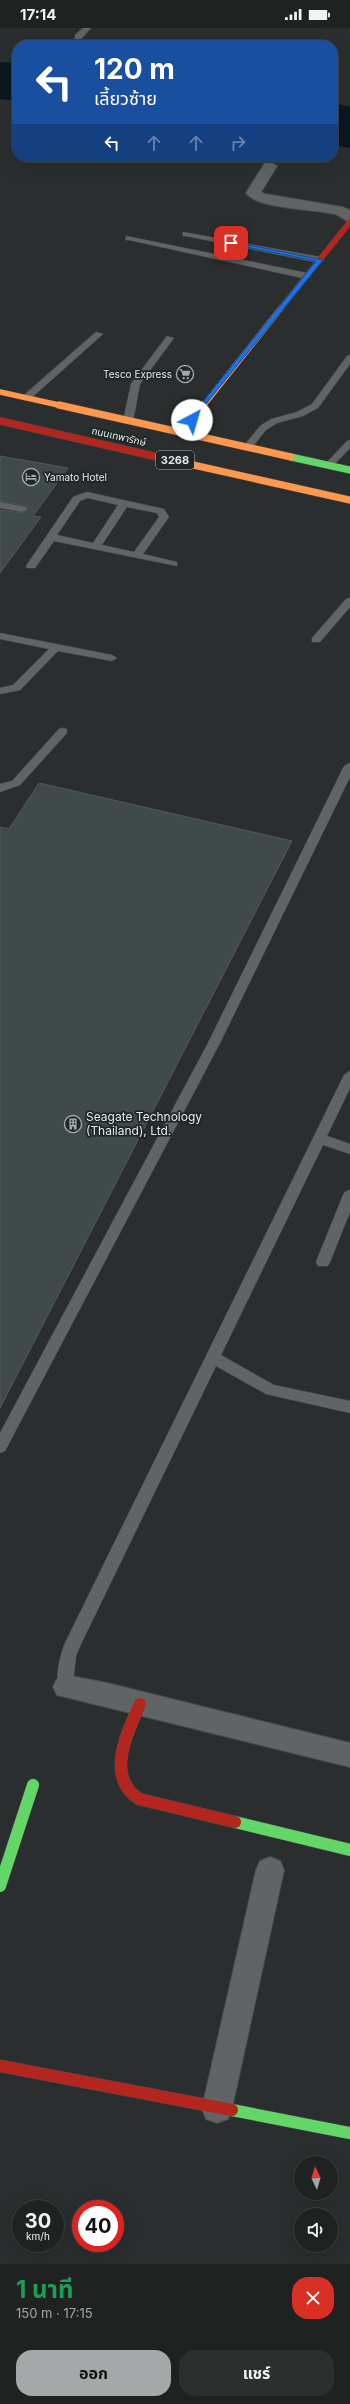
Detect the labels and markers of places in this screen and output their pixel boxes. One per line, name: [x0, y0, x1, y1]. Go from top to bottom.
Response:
pin: [214, 226, 248, 260]
supermarket icon: Tesco Express: [175, 364, 195, 384]
place label: Tesco Express: [103, 368, 172, 380]
hotel icon: Yamato Hotel: [21, 467, 41, 487]
place label: Yamato Hotel: [44, 471, 107, 483]
place label: Seagate Technology (Thailand), Ltd.: [86, 1109, 202, 1138]
building icon: Seagate Technology (Thailand), Ltd.: [63, 1114, 83, 1134]

